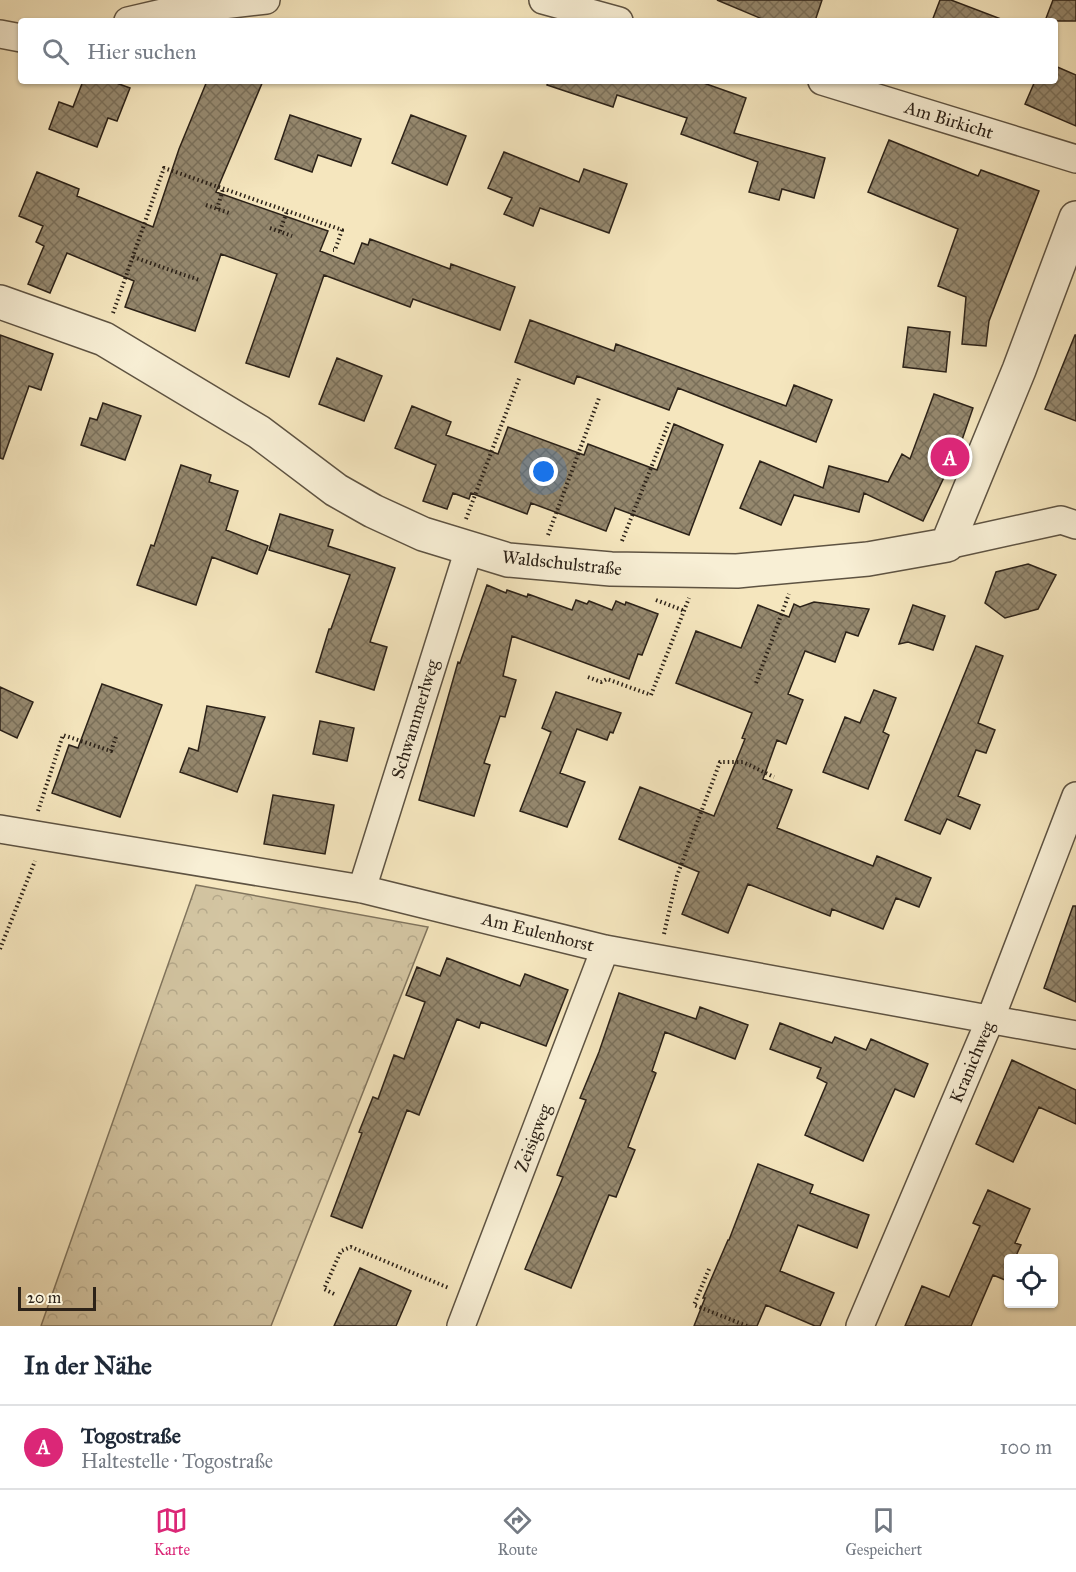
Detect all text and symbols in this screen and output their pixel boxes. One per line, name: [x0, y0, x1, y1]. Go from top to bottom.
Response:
search box: [18, 18, 1058, 84]
icon: search: [39, 35, 72, 68]
text: Hier suchen: [87, 38, 196, 65]
street label: Am Birkicht: [901, 96, 997, 144]
pin: A: [930, 434, 970, 480]
your location: [529, 457, 558, 486]
street label: Waldschulstraße: [501, 546, 623, 580]
street label: Schwammerlweg: [386, 656, 445, 782]
street label: Am Eulenhorst: [479, 907, 597, 957]
street label: Kranichweg: [945, 1017, 1000, 1107]
street label: Zeisigweg: [510, 1100, 557, 1176]
map controls: [1004, 1254, 1058, 1308]
button: locate: [1004, 1254, 1058, 1308]
scale bar: [18, 1284, 96, 1312]
text: 20 m: [27, 1288, 61, 1307]
text: In der Nähe: [24, 1349, 152, 1381]
text: Togostraße: [81, 1422, 181, 1449]
text: A: [37, 1435, 50, 1459]
text: 100 m: [1000, 1435, 1052, 1459]
text: Haltestelle · Togostraße: [81, 1449, 273, 1473]
tab: Karte: [154, 1504, 190, 1559]
tab: Route: [498, 1504, 538, 1559]
tab: Gespeichert: [845, 1504, 922, 1559]

